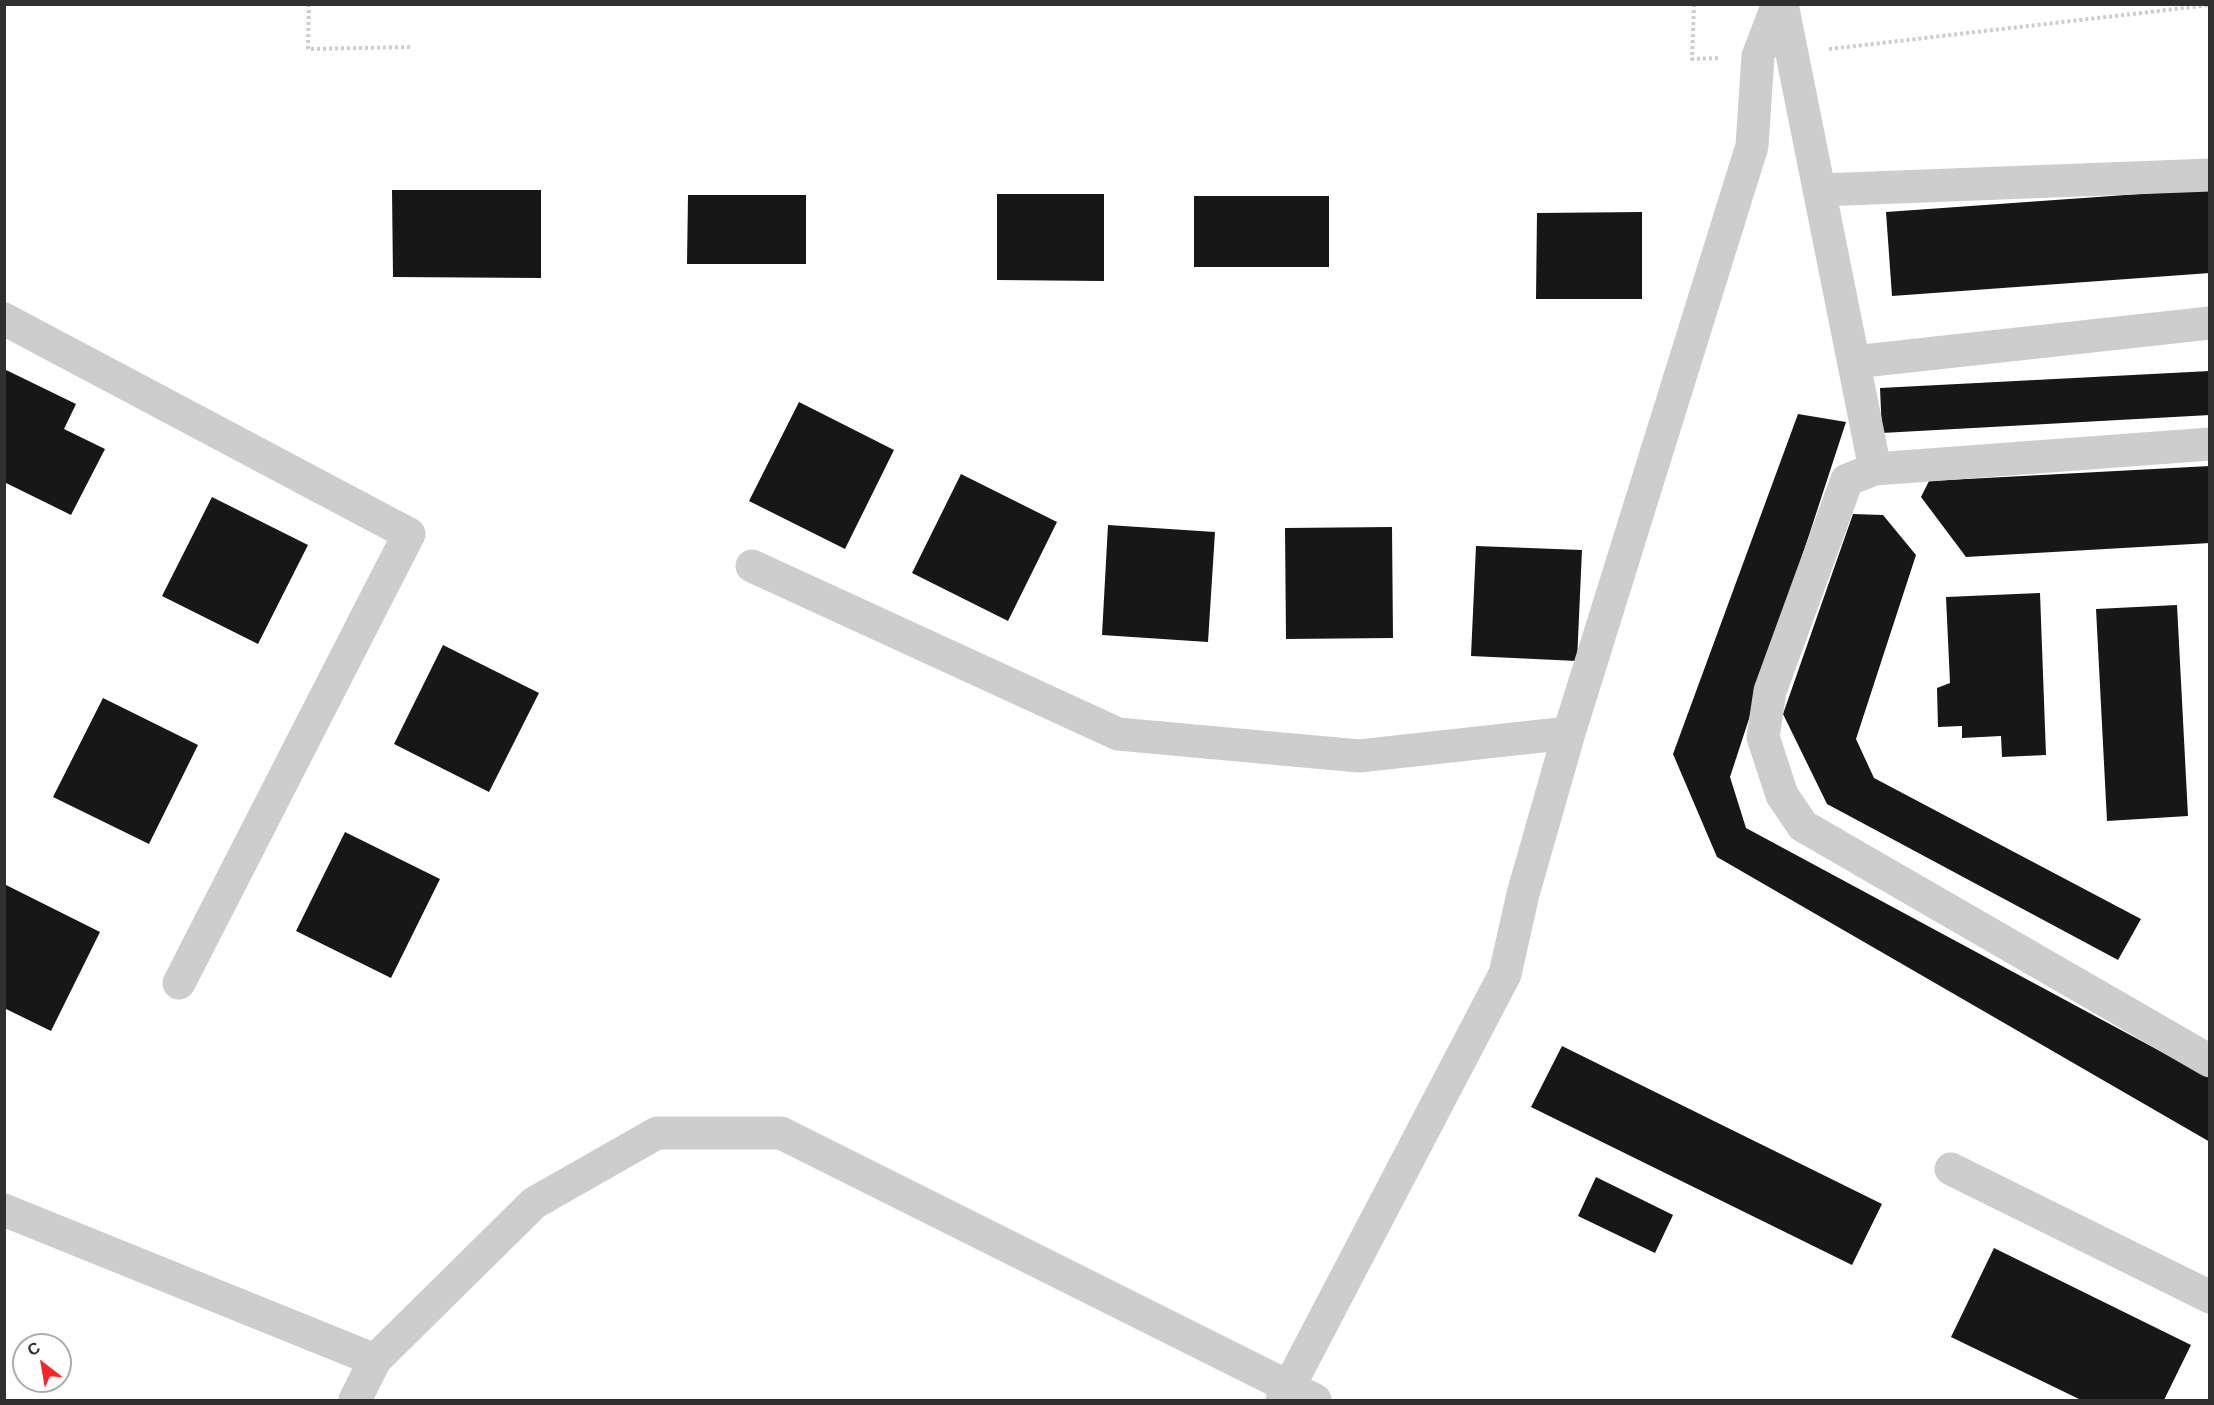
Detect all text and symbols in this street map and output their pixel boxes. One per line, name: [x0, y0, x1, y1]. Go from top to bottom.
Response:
north arrow: [12, 1333, 72, 1393]
text: С: [24, 1339, 43, 1359]

